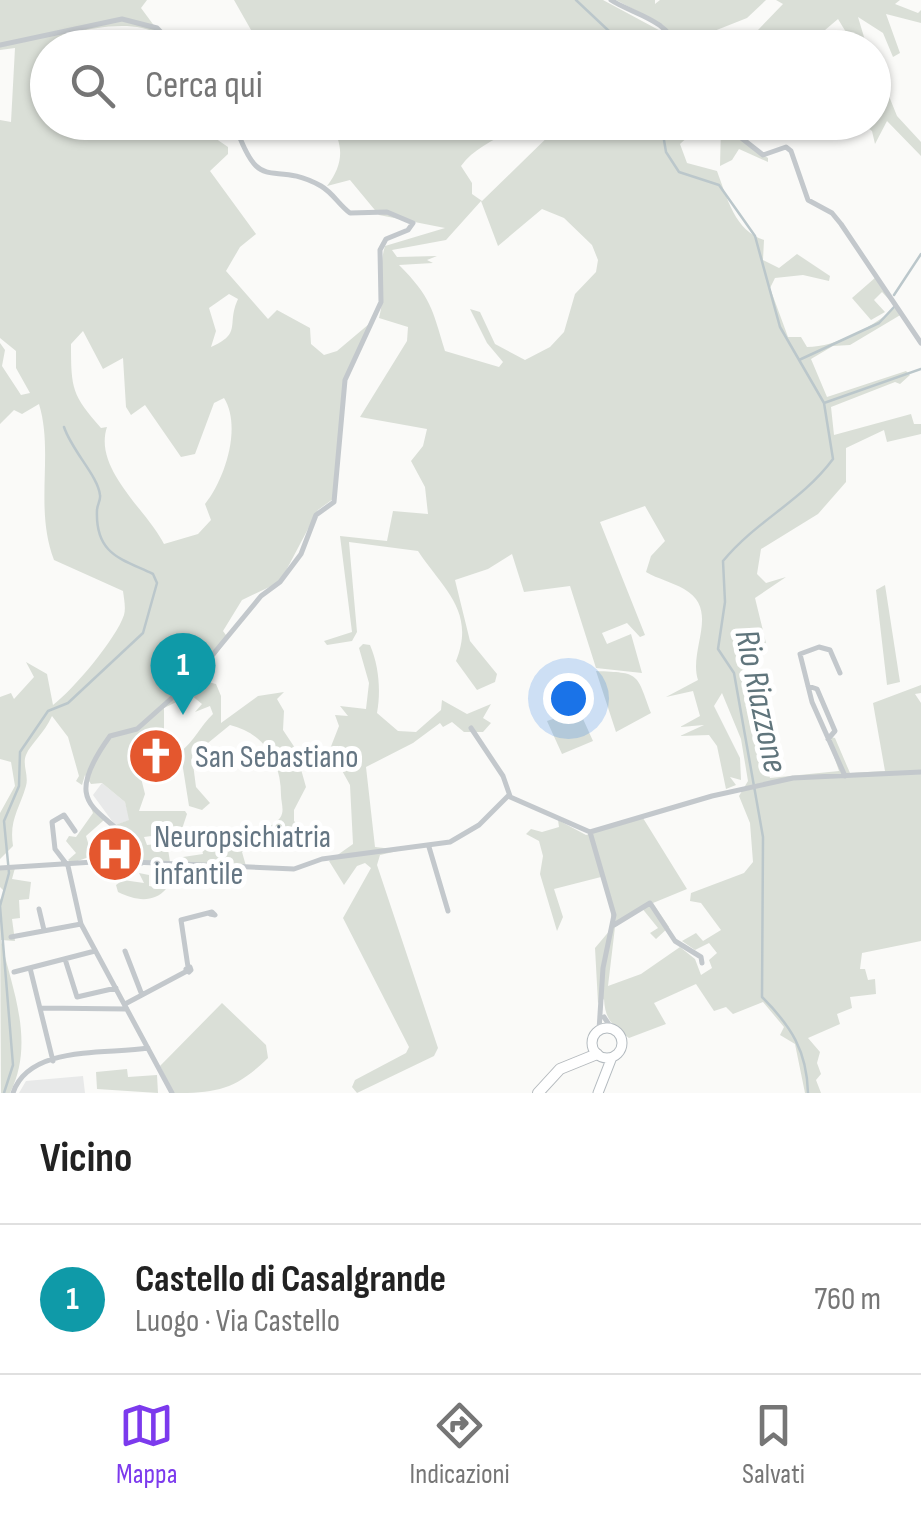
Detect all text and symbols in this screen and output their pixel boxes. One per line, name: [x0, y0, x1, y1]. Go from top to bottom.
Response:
search box: [30, 30, 891, 140]
icon: search: [65, 58, 120, 113]
text: Cerca qui: [145, 63, 263, 108]
water label: Rio Riazzone: [724, 626, 797, 777]
pin: 1: [150, 632, 216, 715]
your location: [543, 673, 594, 724]
church icon: San Sebastiano: [126, 726, 186, 786]
place label: San Sebastiano: [195, 738, 358, 777]
place label: Neuropsichiatria infantile: [154, 818, 331, 894]
hospital icon: Neuropsichiatria infantile: [85, 824, 145, 884]
text: Vicino: [40, 1133, 132, 1184]
text: Castello di Casalgrande: [135, 1257, 446, 1302]
text: 1: [66, 1280, 79, 1319]
text: 760 m: [814, 1280, 881, 1319]
text: Luogo · Via Castello: [135, 1302, 340, 1341]
tab: Mappa: [116, 1398, 177, 1491]
tab: Indicazioni: [410, 1398, 510, 1491]
tab: Salvati: [742, 1398, 805, 1491]

